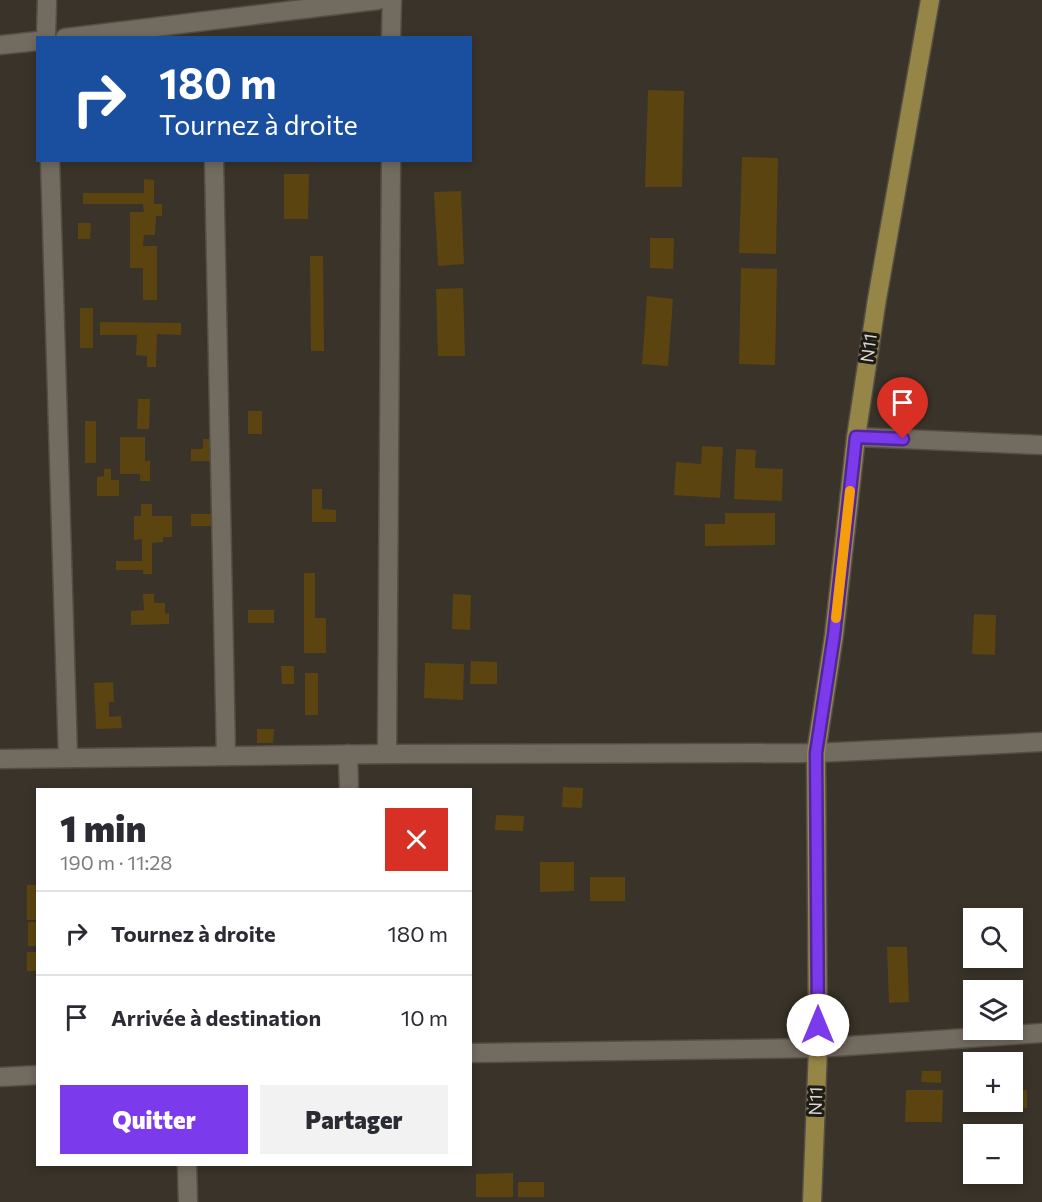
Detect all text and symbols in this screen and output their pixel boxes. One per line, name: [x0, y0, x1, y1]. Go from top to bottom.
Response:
text: 180 m: [159, 56, 277, 108]
icon: right: [60, 60, 138, 138]
text: Tournez à droite: [159, 108, 358, 141]
street label: N11: [855, 332, 881, 364]
pin: [877, 377, 928, 439]
icon: arrive: [886, 386, 919, 419]
text: 1 min: [60, 805, 146, 849]
button: close: [385, 808, 448, 871]
text: 190 m · 11:28: [60, 850, 172, 874]
map controls: [963, 908, 1023, 1184]
button: search: [963, 908, 1023, 968]
icon: right: [60, 917, 93, 950]
text: Tournez à droite: [111, 920, 276, 947]
text: 180 m: [387, 920, 448, 947]
button: layers: [963, 980, 1023, 1040]
position arrow: [786, 993, 850, 1057]
icon: arrive: [60, 1001, 93, 1034]
text: Arrivée à destination: [111, 1004, 321, 1031]
text: 10 m: [401, 1004, 448, 1031]
button: +: [963, 1052, 1023, 1112]
button: Quitter: [60, 1085, 248, 1154]
button: Partager: [260, 1085, 448, 1154]
street label: N11: [804, 1086, 826, 1116]
button: −: [963, 1124, 1023, 1184]

